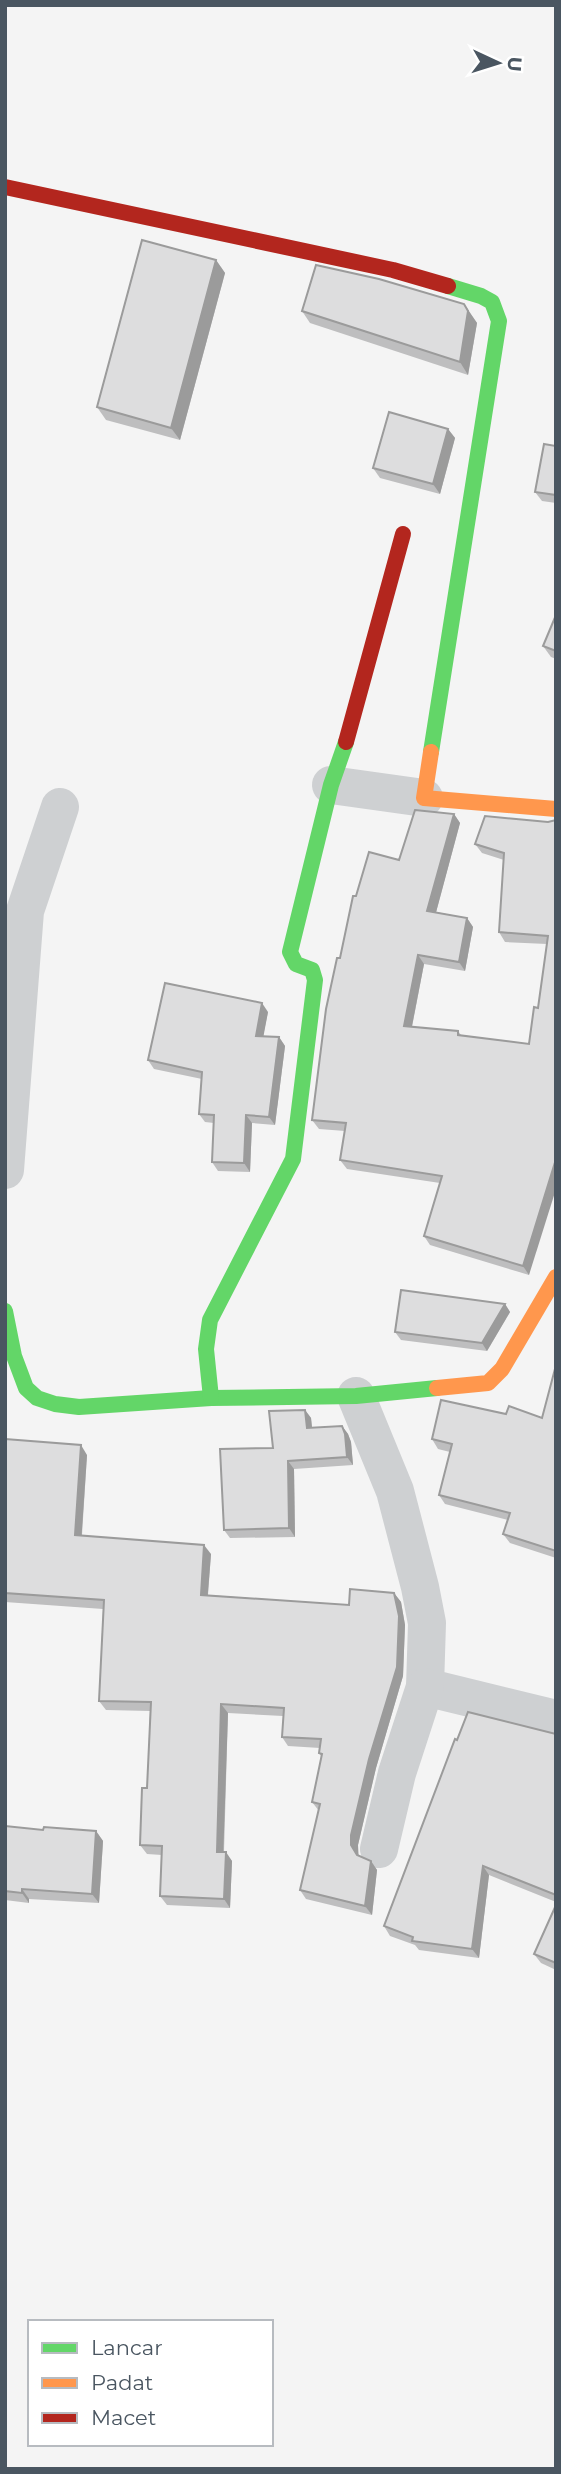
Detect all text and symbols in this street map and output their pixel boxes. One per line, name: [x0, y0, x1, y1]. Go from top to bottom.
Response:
north arrow: [463, 28, 533, 98]
text: U: [502, 56, 526, 72]
legend: [28, 2320, 273, 2446]
text: Lancar: [91, 2335, 163, 2360]
text: Padat: [91, 2370, 153, 2395]
text: Macet: [91, 2405, 156, 2430]

